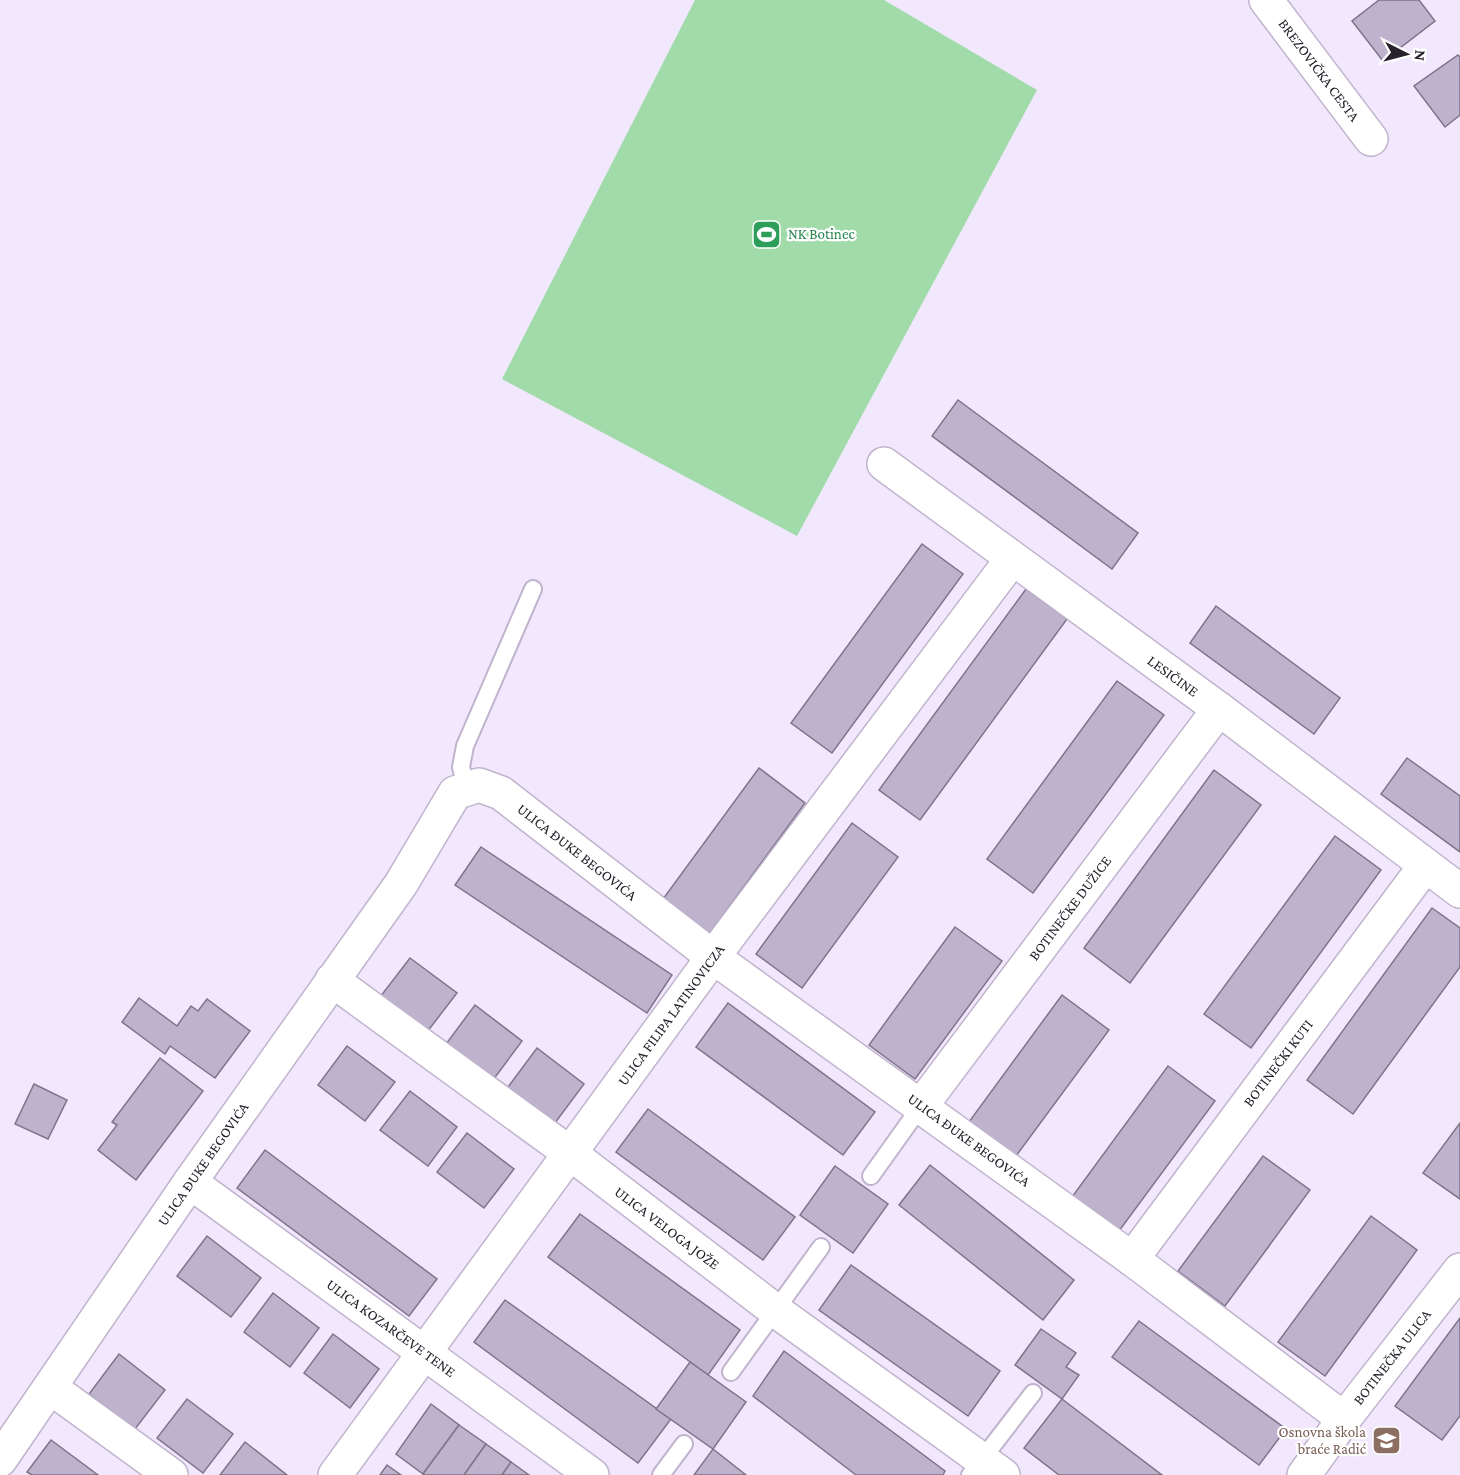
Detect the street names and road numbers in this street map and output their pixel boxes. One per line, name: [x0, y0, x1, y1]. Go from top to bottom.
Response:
street label: BREZOVIČKA CESTA: [1275, 16, 1363, 125]
street label: LESIČINE: [1145, 652, 1201, 700]
street label: ULICA ĐUKE BEGOVIĆA: [514, 800, 640, 904]
street label: BOTINEČKE DUŽICE: [1026, 853, 1114, 963]
street label: ULICA FILIPA LATINOVICZA: [614, 941, 728, 1089]
street label: BOTINEČKI KUTI: [1240, 1017, 1316, 1109]
street label: ULICA ĐUKE BEGOVIĆA: [905, 1090, 1034, 1190]
street label: ULICA ĐUKE BEGOVIĆA: [154, 1099, 252, 1229]
street label: ULICA VELOGA JOŽE: [611, 1183, 723, 1273]
street label: ULICA KOZARČEVE TENE: [323, 1276, 459, 1380]
street label: BOTINEČKA ULICA: [1350, 1306, 1434, 1408]

